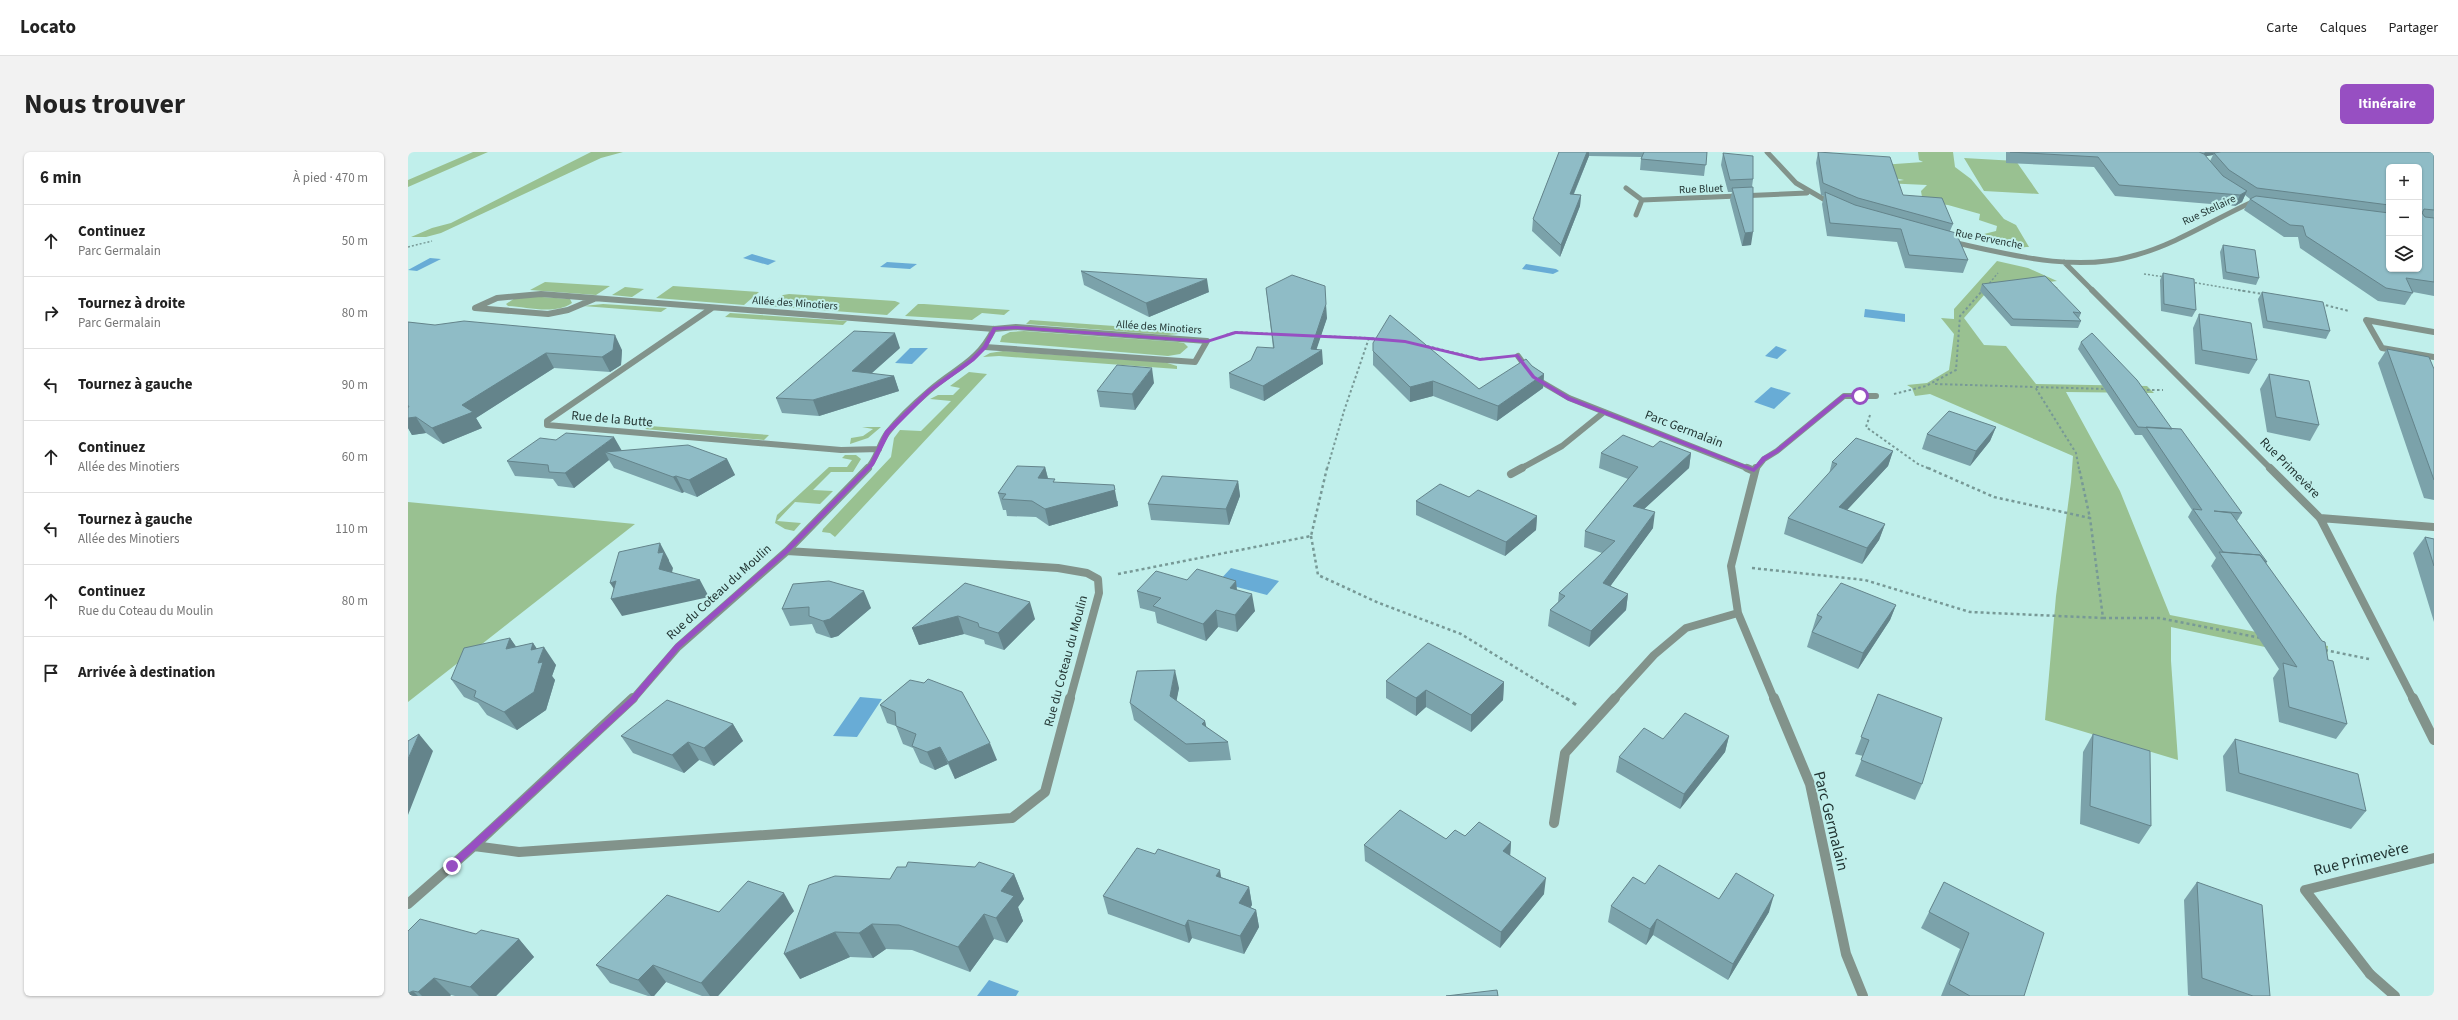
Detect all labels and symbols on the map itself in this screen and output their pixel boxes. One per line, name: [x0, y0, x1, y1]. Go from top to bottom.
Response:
street label: Rue Bluet: [1679, 181, 1724, 197]
street label: Rue Stellaire: [2180, 191, 2239, 229]
street label: Rue Pervenche: [1954, 225, 2025, 253]
street label: Allée des Minotiers: [752, 293, 839, 314]
street label: Allée des Minotiers: [1116, 317, 1203, 338]
route start: [1851, 387, 1869, 405]
street label: Rue de la Butte: [570, 406, 654, 432]
street label: Parc Germalain: [1642, 406, 1726, 452]
street label: Rue Primevère: [2256, 434, 2324, 502]
street label: Rue du Coteau du Moulin: [663, 540, 775, 644]
street label: Rue du Coteau du Moulin: [1040, 593, 1092, 729]
street label: Parc Germalain: [1808, 769, 1854, 873]
street label: Rue Primevère: [2311, 837, 2411, 881]
route end: [443, 857, 461, 875]

